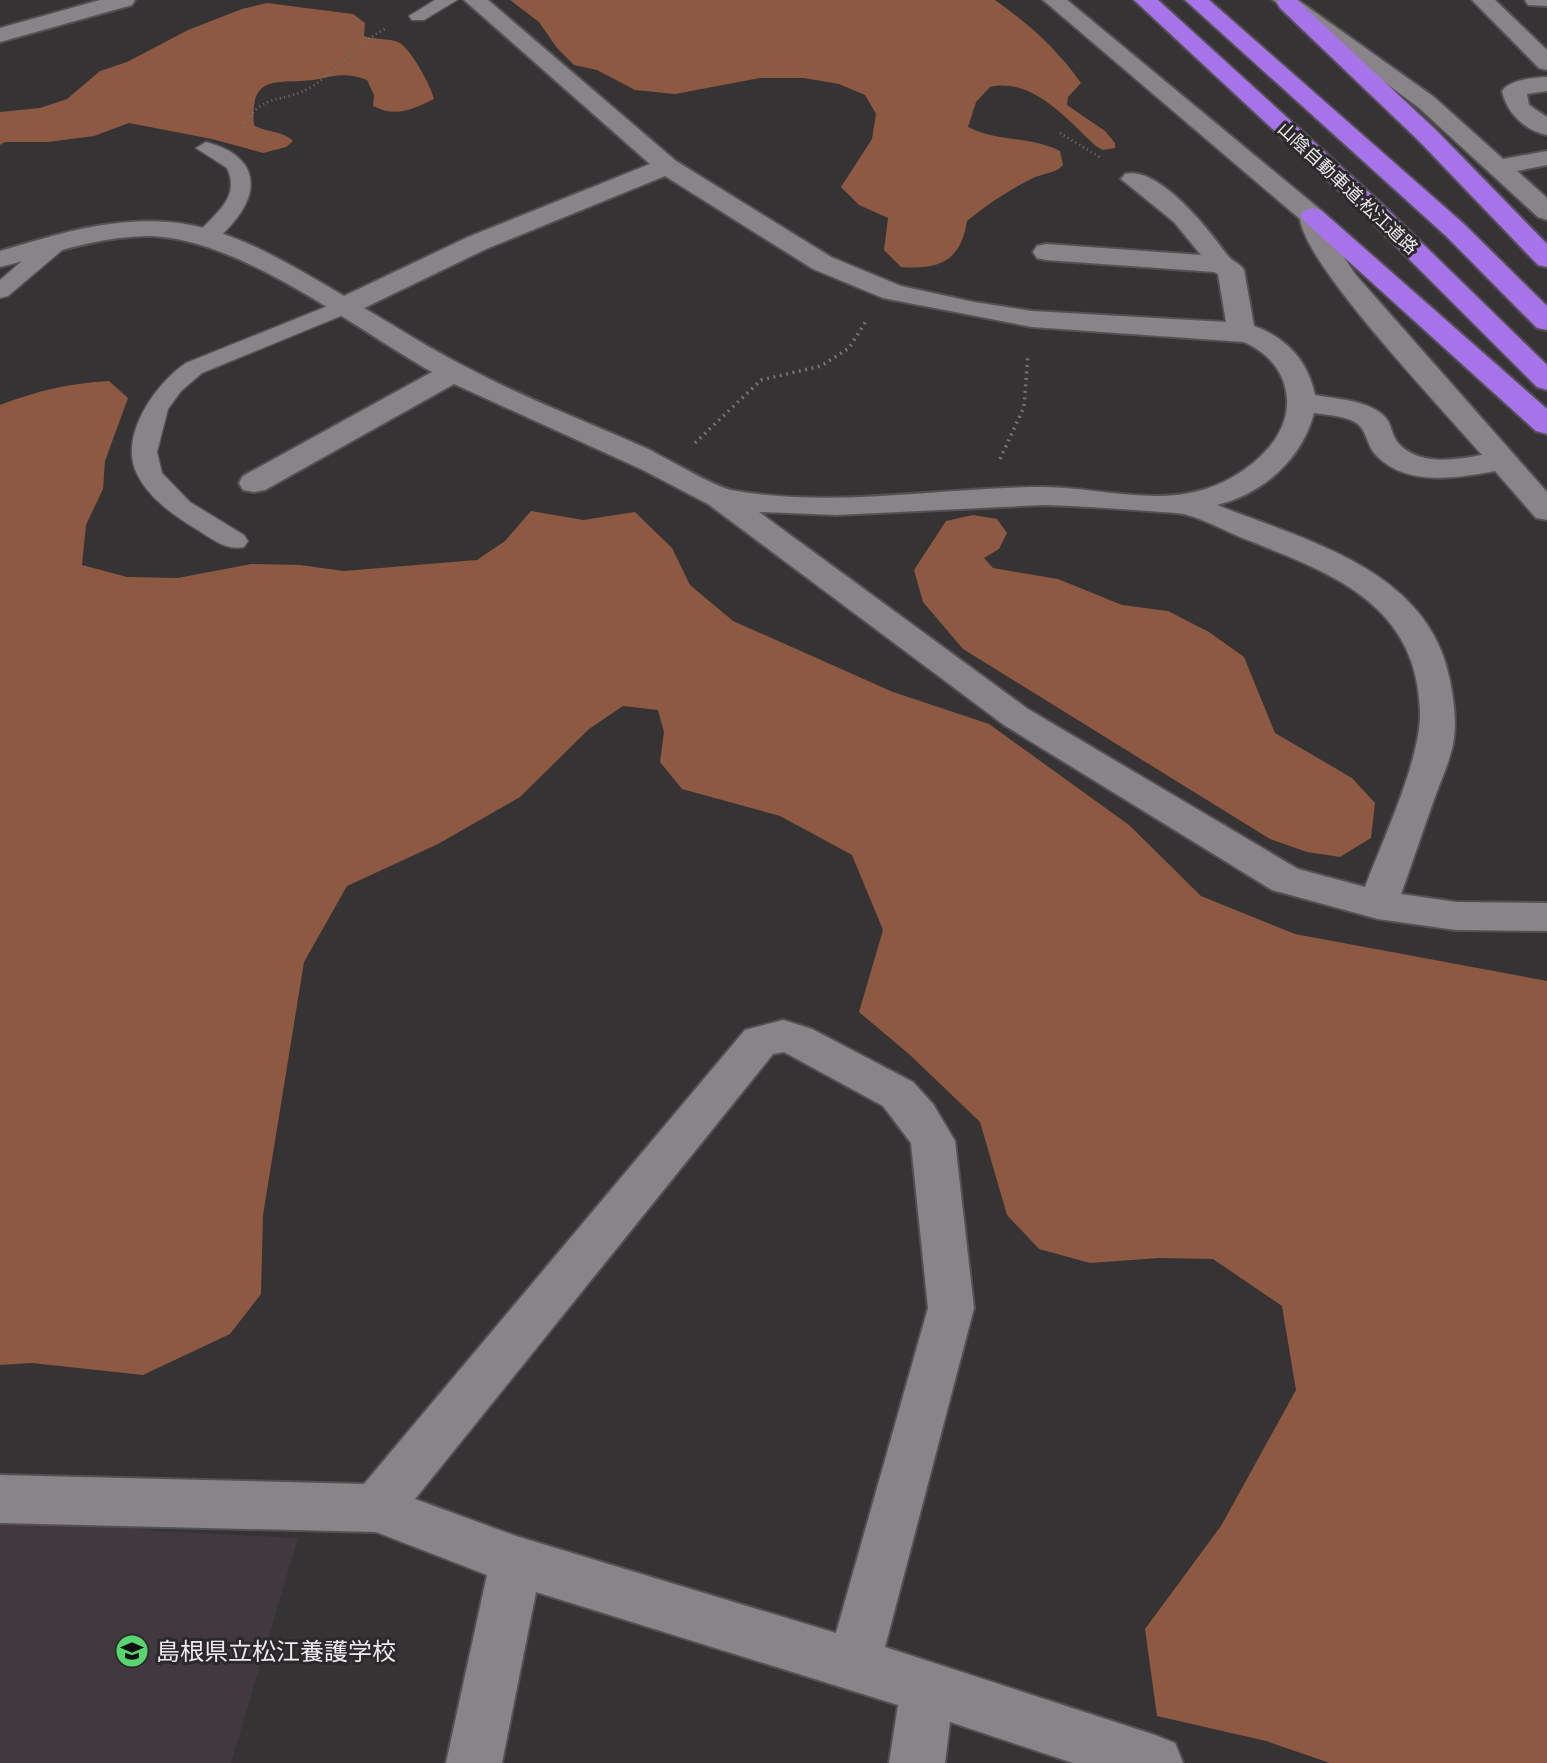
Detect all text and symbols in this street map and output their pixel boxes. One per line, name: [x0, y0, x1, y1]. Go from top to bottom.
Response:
street label: 山陰自動車道;松江道路: [1273, 117, 1423, 259]
school or university icon: 島根県立松江養護学校: [113, 1632, 151, 1670]
place label: 島根県立松江養護学校: [156, 1636, 396, 1666]

